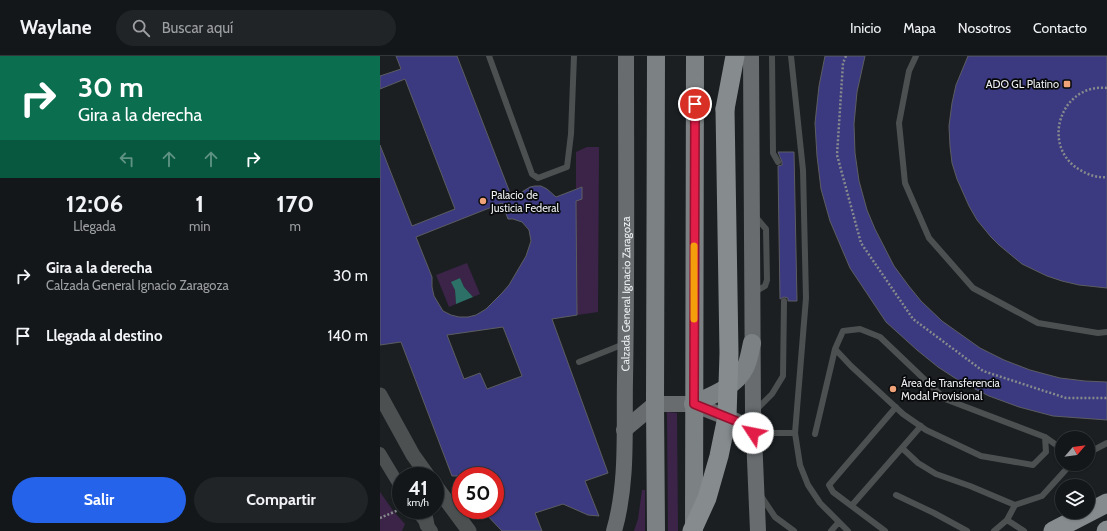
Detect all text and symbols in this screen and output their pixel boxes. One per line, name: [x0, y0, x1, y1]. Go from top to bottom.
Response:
search box: [116, 10, 396, 46]
text: Waylane: [20, 16, 92, 39]
icon: search: [130, 17, 152, 39]
text: Buscar aquí: [162, 19, 233, 37]
text: Inicio: [850, 19, 881, 37]
text: Mapa: [903, 19, 936, 37]
text: Nosotros: [958, 19, 1011, 37]
text: Contacto: [1033, 19, 1087, 37]
text: 30 m: [78, 70, 144, 104]
icon: right: [12, 72, 64, 124]
place label: ADO GL Platino: [986, 77, 1059, 91]
marker: ADO GL Platino: [1062, 79, 1072, 89]
pin: [678, 87, 712, 121]
icon: arrive: [684, 93, 706, 115]
text: Gira a la derecha: [78, 104, 202, 126]
icon: left: [116, 148, 138, 170]
icon: ahead: [158, 148, 180, 170]
icon: ahead: [200, 148, 222, 170]
icon: right: [242, 148, 264, 170]
place label: Palacio de Justicia Federal: [490, 188, 559, 215]
text: 12:06: [66, 189, 123, 218]
text: 1: [195, 189, 204, 218]
text: 170: [276, 189, 314, 218]
marker: Palacio de Justicia Federal: [478, 196, 488, 206]
street label: Calzada General Ignacio Zaragoza: [618, 216, 633, 371]
text: Llegada: [73, 218, 116, 234]
text: min: [189, 218, 210, 234]
text: m: [289, 218, 301, 234]
text: Gira a la derecha: [46, 259, 152, 277]
icon: right: [12, 265, 34, 287]
text: 30 m: [333, 267, 368, 285]
text: Calzada General Ignacio Zaragoza: [46, 277, 229, 293]
icon: arrive: [12, 325, 34, 347]
text: Llegada al destino: [46, 327, 162, 345]
text: 140 m: [327, 327, 368, 345]
place label: Área de Transferencia Modal Provisional: [901, 376, 1001, 403]
marker: Área de Transferencia Modal Provisional: [888, 384, 898, 394]
position arrow: [732, 412, 774, 454]
north arrow: [1055, 431, 1095, 471]
map controls: [1055, 431, 1095, 519]
speed limit sign: 50: [452, 467, 504, 519]
text: 41: [408, 476, 428, 500]
button: Salir: [12, 477, 186, 523]
button: Compartir: [194, 477, 368, 523]
button: layers: [1055, 479, 1095, 519]
text: km/h: [407, 496, 429, 509]

